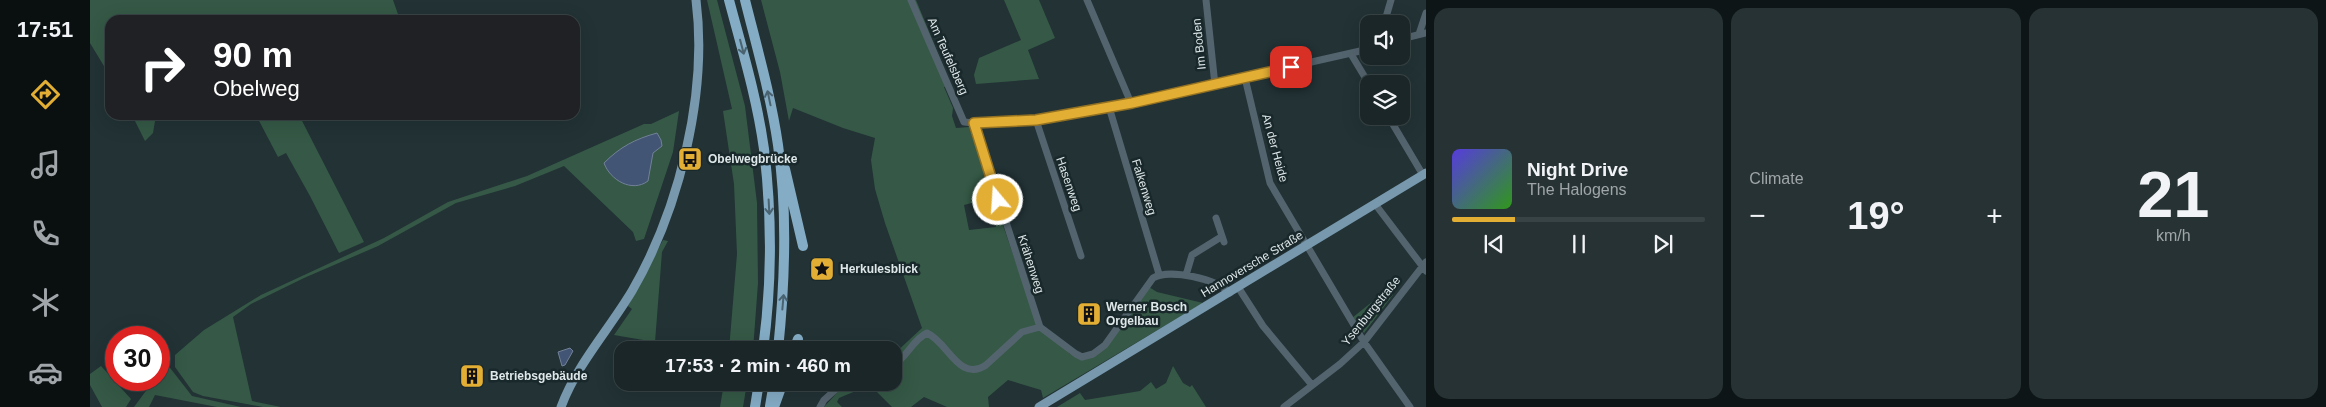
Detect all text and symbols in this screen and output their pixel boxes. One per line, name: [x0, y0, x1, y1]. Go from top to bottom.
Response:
street label: Am Teufelsberg: [925, 15, 971, 97]
map controls: [1360, 15, 1410, 125]
button: sound: [1360, 15, 1410, 65]
text: 17:51: [17, 17, 73, 42]
street label: Im Boden: [1189, 18, 1209, 70]
icon: right: [130, 35, 195, 100]
text: 90 m: [213, 35, 293, 74]
one-way arrow: [738, 39, 747, 55]
pin: [1270, 46, 1312, 88]
icon: arrive: [1277, 53, 1305, 81]
button: layers: [1360, 75, 1410, 125]
text: Obelweg: [213, 76, 300, 101]
icon: directions: [28, 77, 63, 112]
one-way arrow: [764, 90, 773, 106]
street label: An der Heide: [1259, 112, 1291, 184]
bus stop icon: Obelwegbrücke: [677, 146, 703, 172]
icon: music: [28, 147, 63, 182]
place label: Obelwegbrücke: [708, 152, 798, 166]
street label: Hasenweg: [1053, 155, 1085, 213]
street label: Falkenweg: [1129, 157, 1159, 217]
text: 21: [2137, 158, 2209, 231]
text: Night Drive: [1527, 159, 1628, 180]
text: Climate: [1749, 170, 1804, 187]
position arrow: [971, 173, 1023, 225]
text: The Halogens: [1527, 181, 1627, 198]
text: 19°: [1847, 195, 1905, 237]
one-way arrow: [764, 199, 773, 215]
text: −: [1749, 200, 1766, 231]
text: +: [1986, 200, 2003, 231]
icon: phone: [28, 216, 63, 251]
text: km/h: [2156, 227, 2191, 244]
street label: Hannoversche Straße: [1198, 228, 1306, 300]
icon: previous: [1480, 230, 1508, 258]
icon: pause: [1565, 230, 1593, 258]
icon: next: [1649, 230, 1677, 258]
street label: Krähenweg: [1015, 233, 1047, 295]
place icon: Herkulesblick: [809, 256, 835, 282]
place label: Herkulesblick: [840, 262, 918, 276]
street label: Ysenburgstraße: [1339, 273, 1404, 349]
icon: climate: [28, 285, 63, 320]
one-way arrow: [778, 294, 788, 310]
place label: Werner Bosch Orgelbau: [1106, 300, 1187, 328]
building icon: Werner Bosch Orgelbau: [1076, 301, 1102, 327]
speed limit sign: 30: [105, 326, 170, 391]
icon: car: [28, 355, 63, 390]
text: 17:53 · 2 min · 460 m: [665, 355, 851, 376]
building icon: Betriebsgebäude: [459, 363, 485, 389]
place label: Betriebsgebäude: [490, 369, 588, 383]

